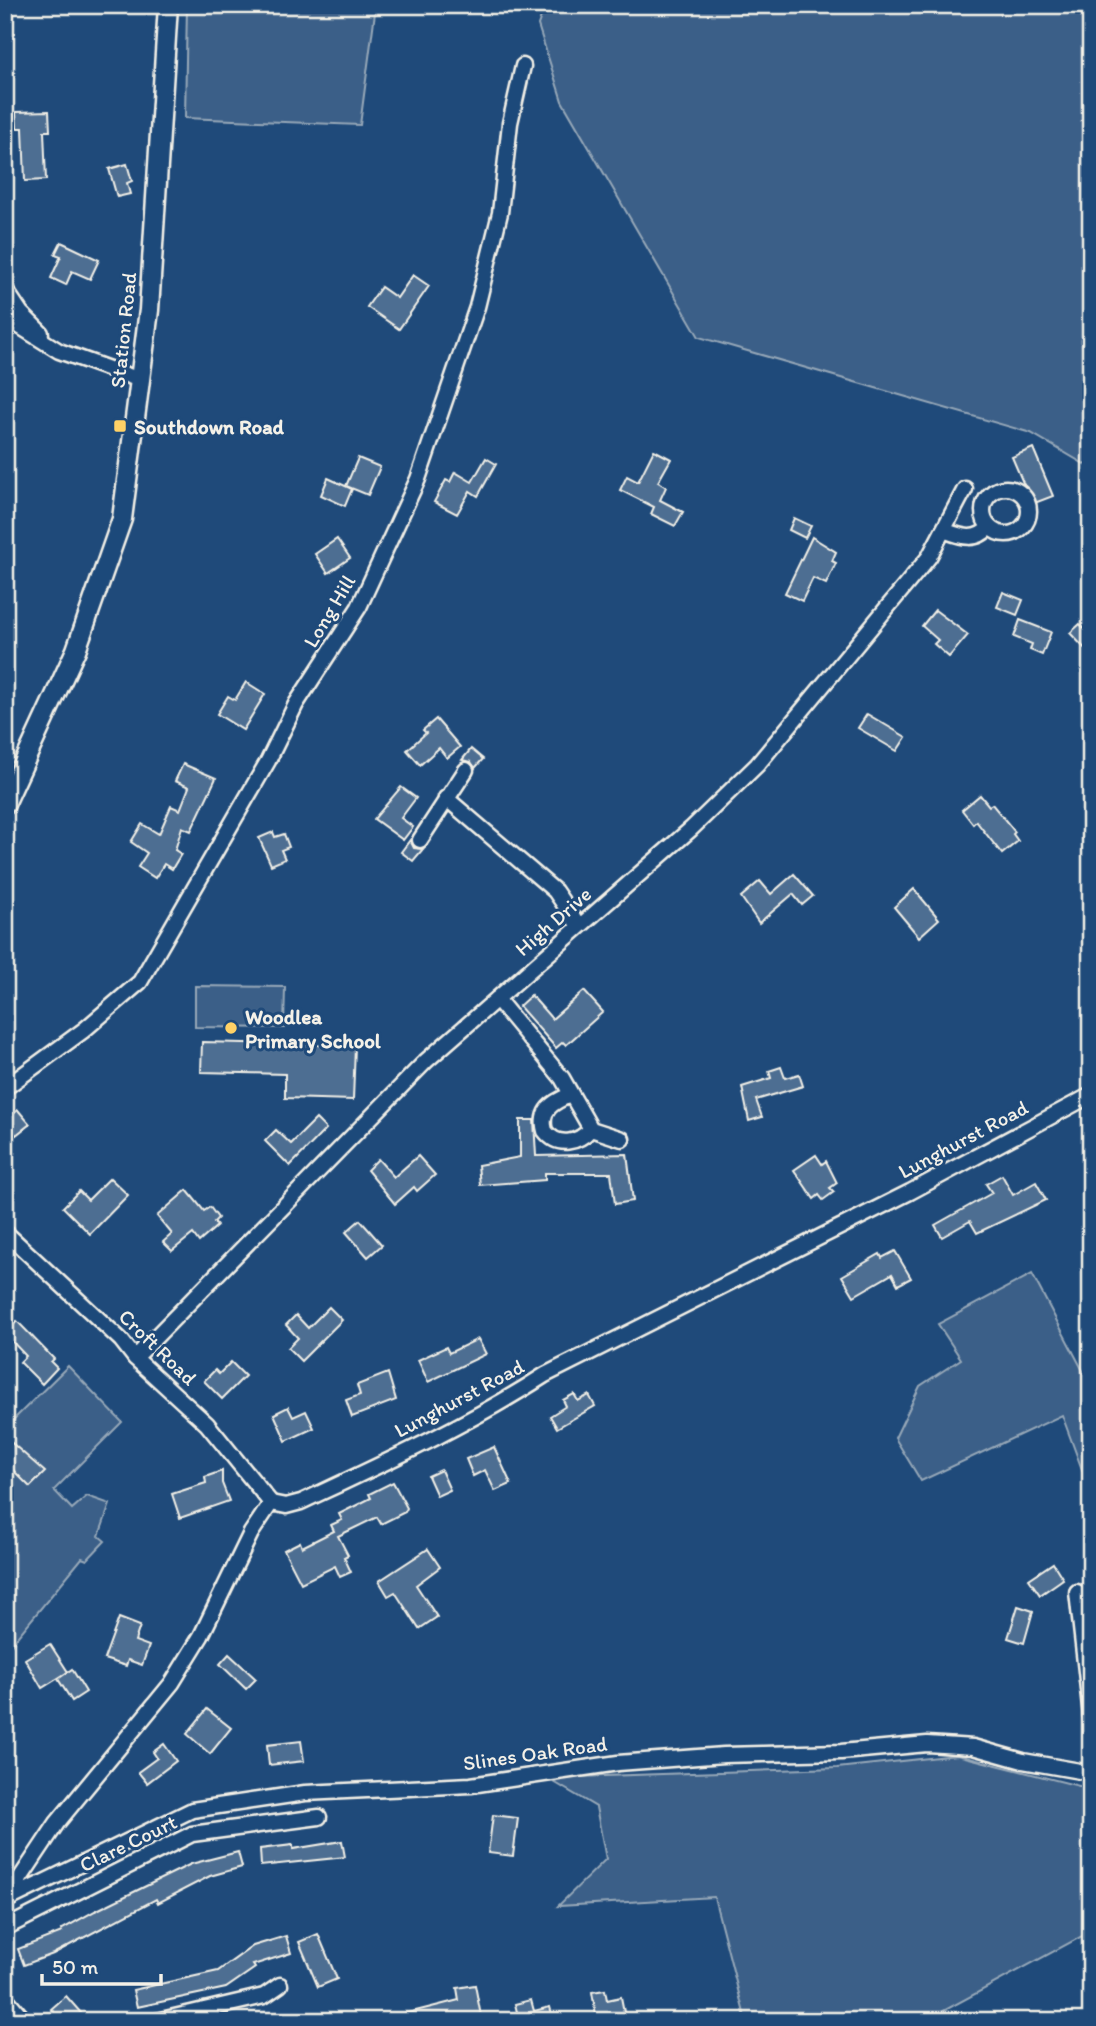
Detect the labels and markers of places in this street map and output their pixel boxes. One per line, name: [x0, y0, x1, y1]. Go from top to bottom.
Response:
place label: Southdown Road: [134, 414, 285, 439]
marker: Southdown Road: [112, 418, 128, 434]
place label: Woodlea Primary School: [245, 1004, 382, 1054]
marker: Woodlea Primary School: [223, 1020, 239, 1036]

